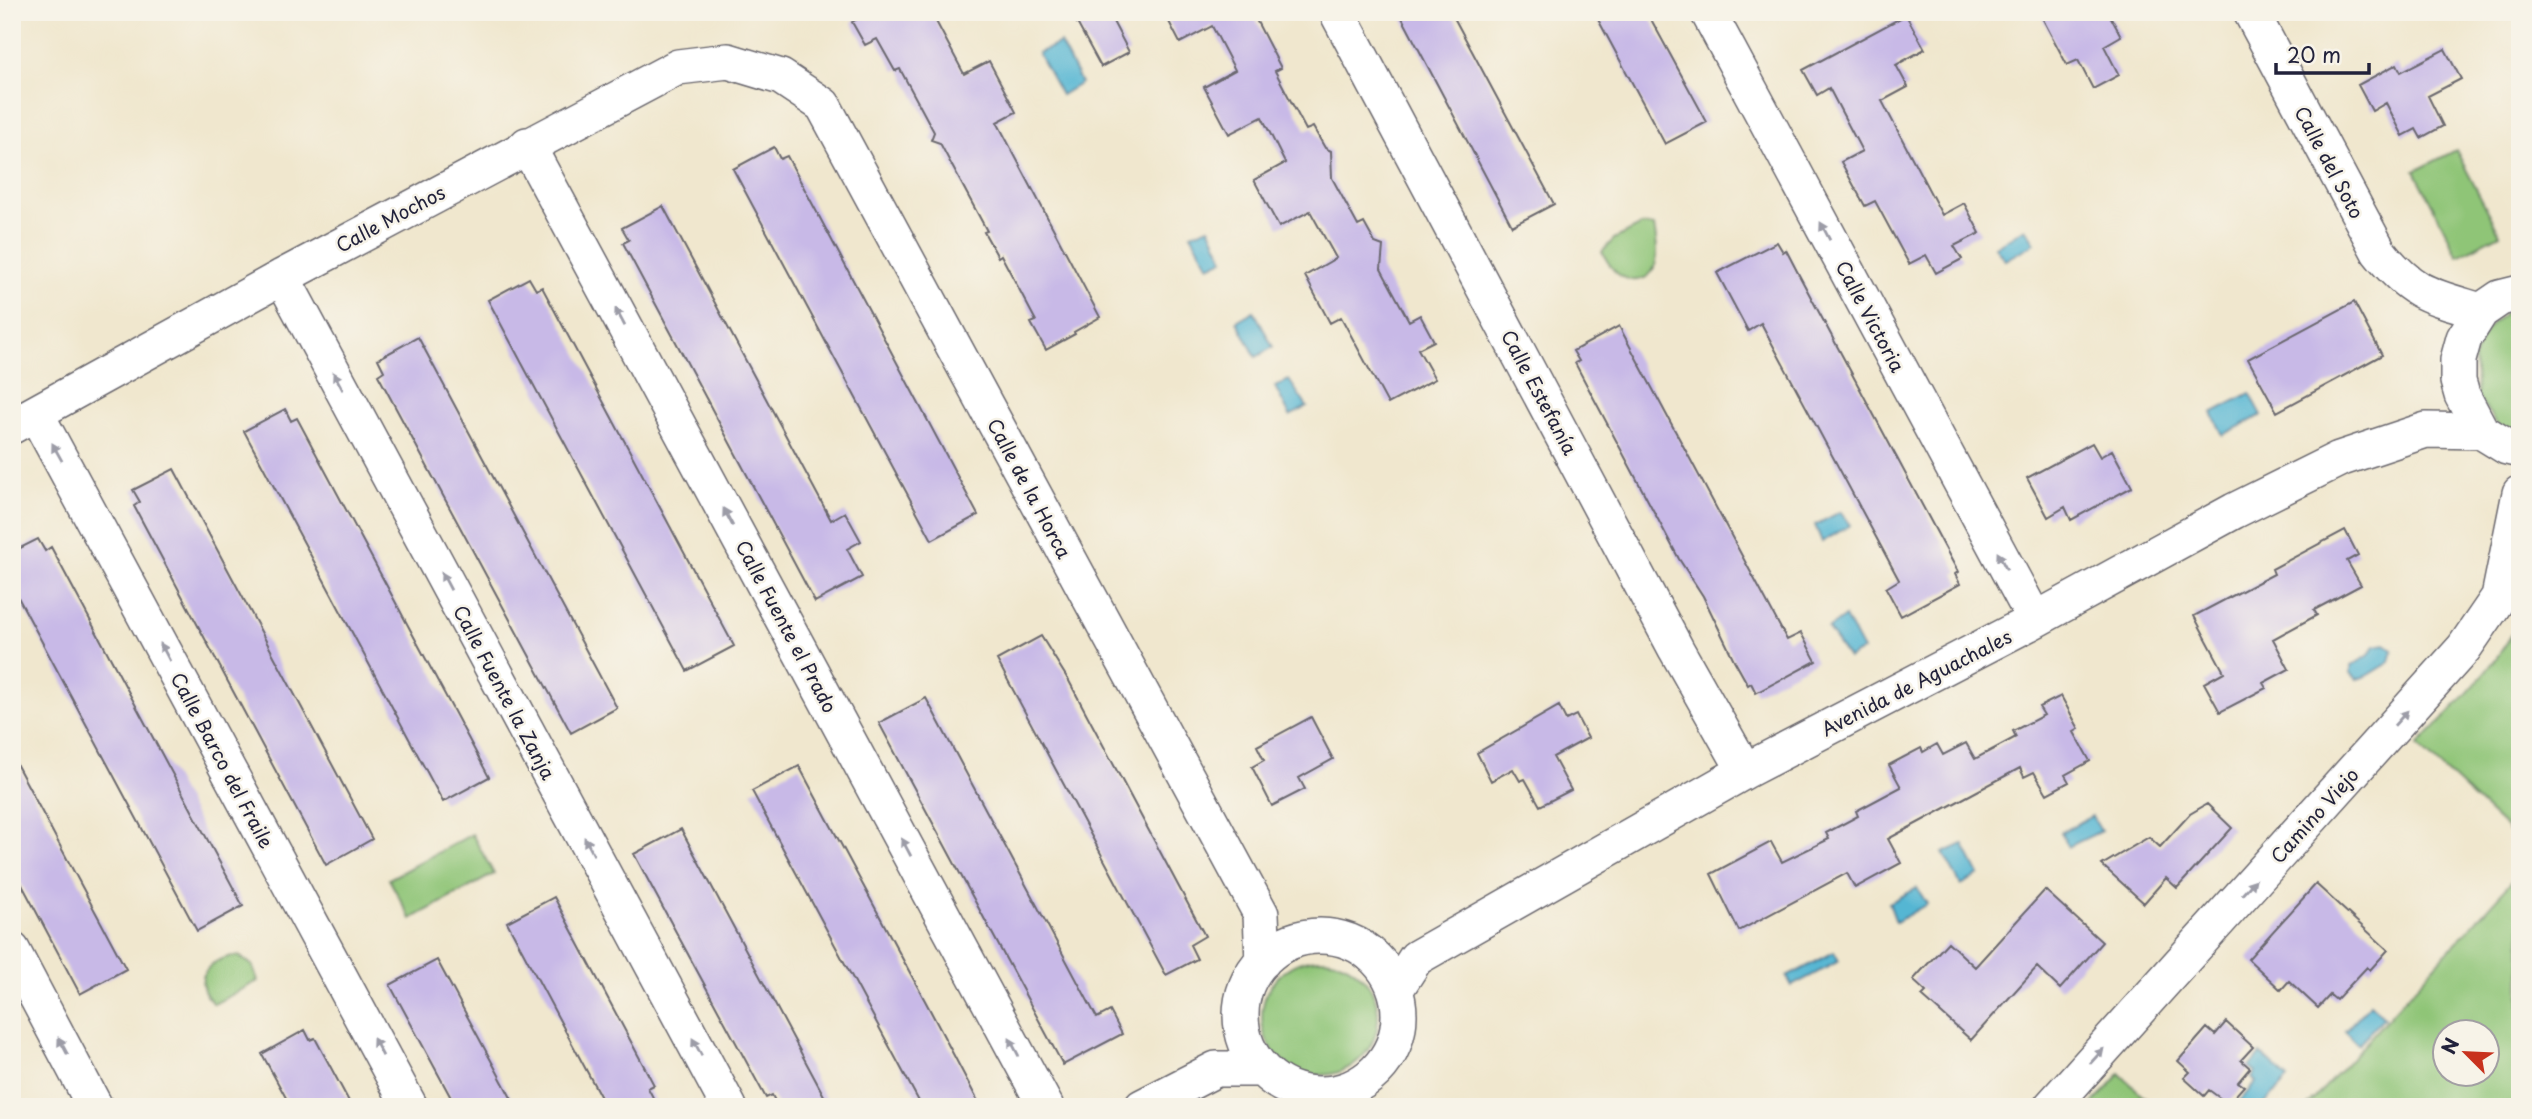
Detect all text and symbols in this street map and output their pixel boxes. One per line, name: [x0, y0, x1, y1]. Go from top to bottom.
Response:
scale bar: [2276, 32, 2369, 76]
text: 20 m: [2287, 38, 2341, 70]
street label: Calle del Soto: [2288, 101, 2372, 223]
street label: Calle Mochos: [330, 177, 450, 259]
one-way arrow: [1819, 221, 1831, 241]
street label: Calle Victoria: [1830, 255, 1912, 377]
one-way arrow: [614, 307, 626, 327]
street label: Calle Estefanía: [1495, 325, 1585, 460]
one-way arrow: [332, 371, 344, 391]
street label: Calle de la Horca: [981, 413, 1079, 564]
one-way arrow: [51, 443, 63, 462]
one-way arrow: [722, 507, 734, 527]
street label: Calle Fuente el Prado: [730, 535, 844, 717]
one-way arrow: [1996, 551, 2008, 570]
one-way arrow: [440, 572, 452, 591]
street label: Calle Fuente la Zanja: [447, 600, 563, 784]
street label: Avenida de Aguachales: [1816, 622, 2016, 742]
one-way arrow: [160, 642, 172, 662]
street label: Calle Barco del Fraile: [165, 667, 281, 853]
one-way arrow: [2393, 710, 2409, 727]
street label: Camino Viejo: [2263, 761, 2365, 869]
one-way arrow: [583, 837, 595, 856]
one-way arrow: [900, 837, 912, 856]
one-way arrow: [2241, 878, 2257, 896]
north arrow: [2430, 1018, 2500, 1088]
text: N: [2434, 1033, 2465, 1058]
one-way arrow: [58, 1036, 70, 1056]
one-way arrow: [372, 1037, 384, 1056]
one-way arrow: [691, 1037, 703, 1056]
one-way arrow: [1008, 1037, 1020, 1056]
one-way arrow: [2089, 1047, 2105, 1065]

